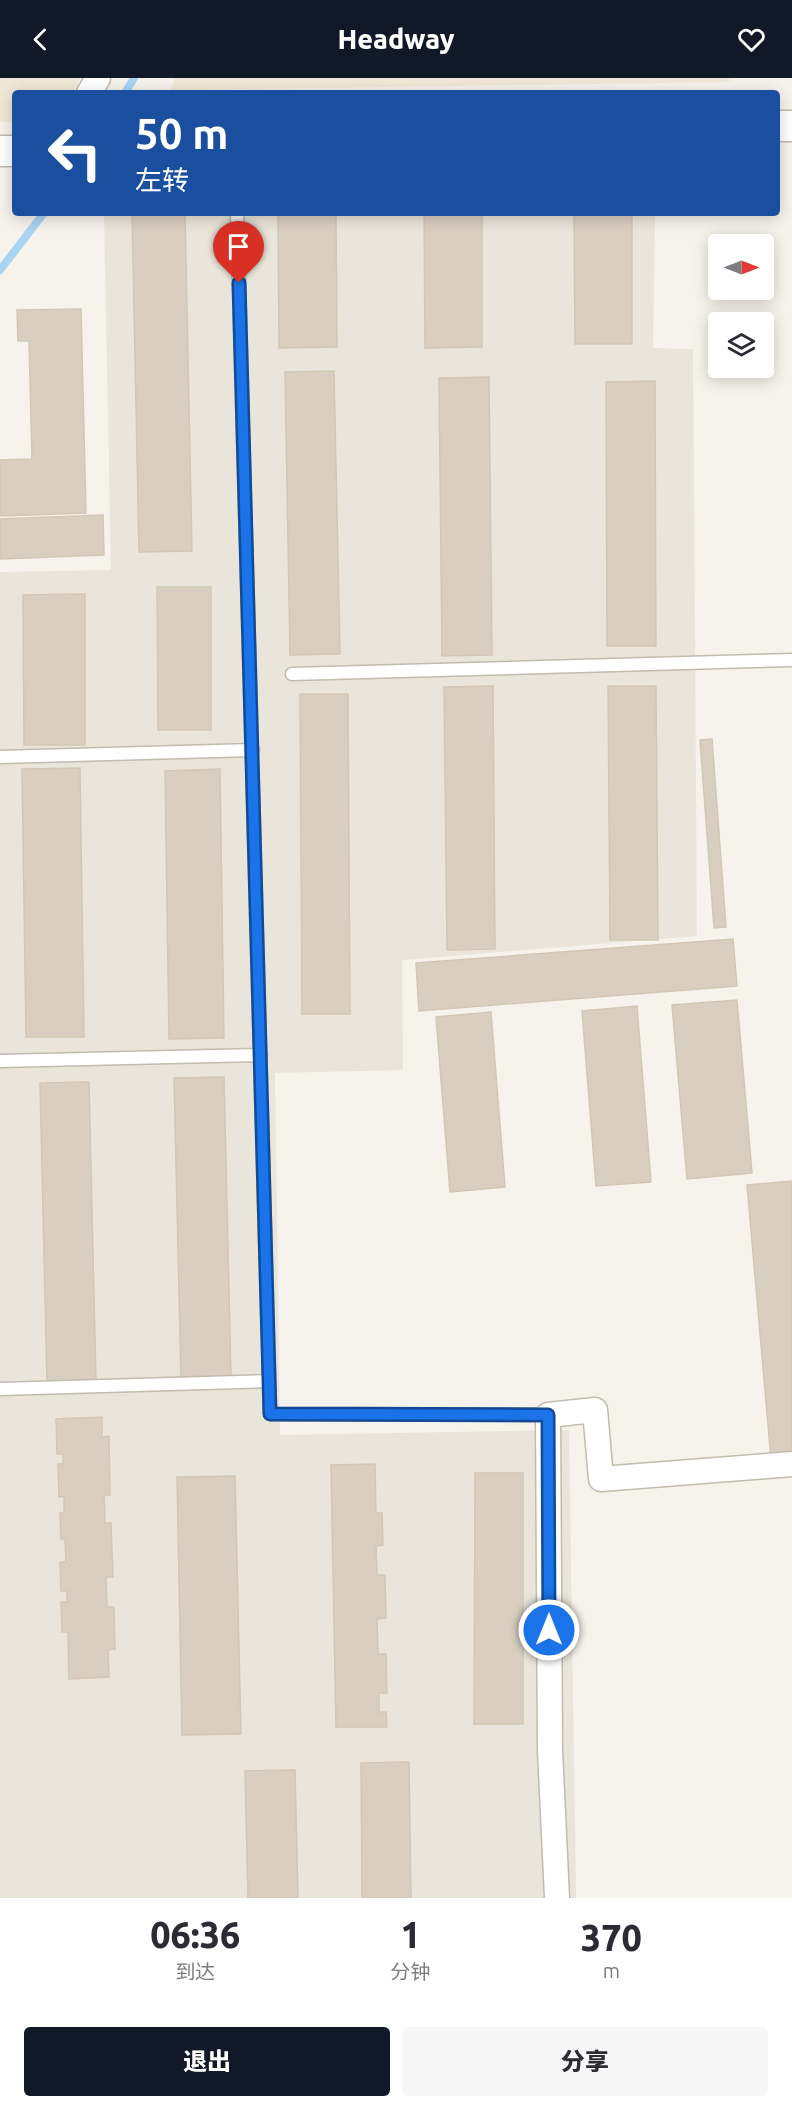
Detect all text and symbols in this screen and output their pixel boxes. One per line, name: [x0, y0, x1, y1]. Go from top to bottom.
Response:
icon: back: [24, 23, 57, 56]
icon: heart: [735, 23, 768, 56]
text: Headway: [337, 24, 455, 54]
text: 50 m: [135, 110, 229, 157]
icon: left: [36, 114, 114, 192]
text: 左转: [135, 165, 189, 195]
pin: [213, 221, 264, 283]
icon: arrive: [222, 230, 255, 263]
north arrow: [708, 234, 774, 300]
map controls: [708, 234, 774, 378]
button: layers: [708, 312, 774, 378]
position arrow: [517, 1598, 581, 1662]
text: 06:36: [150, 1914, 240, 1955]
text: 1: [400, 1914, 421, 1955]
text: 370: [581, 1917, 642, 1958]
text: m: [603, 1959, 620, 1982]
text: 到达: [175, 1960, 215, 1983]
text: 分钟: [391, 1960, 431, 1983]
button: 退出: [24, 2027, 390, 2096]
button: 分享: [402, 2027, 768, 2096]

